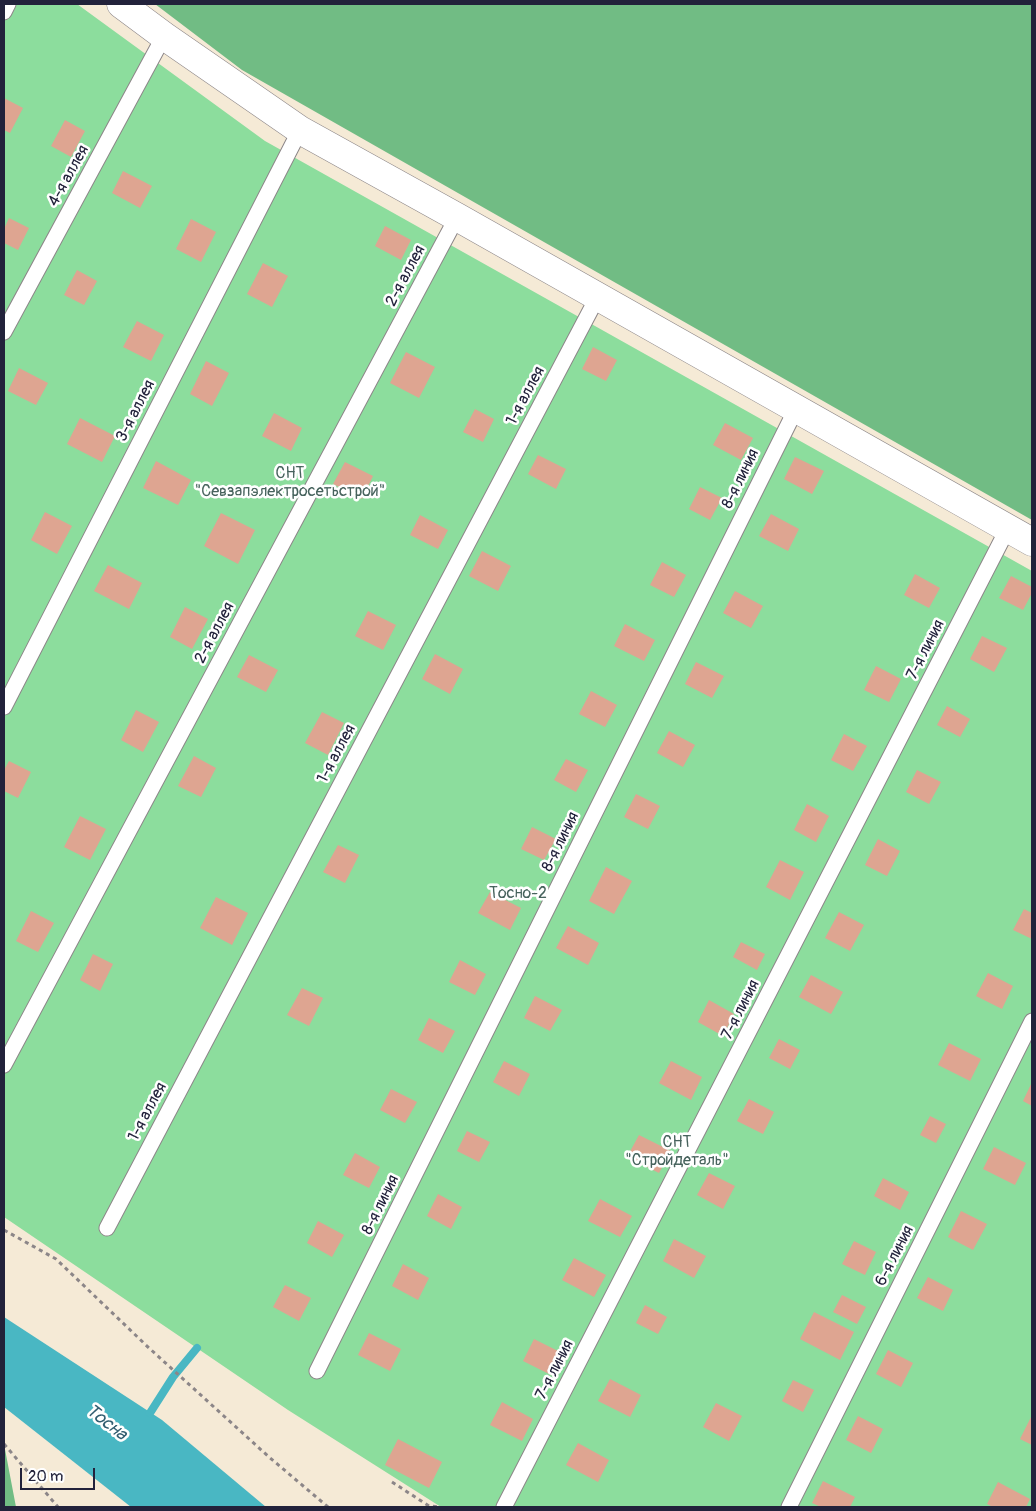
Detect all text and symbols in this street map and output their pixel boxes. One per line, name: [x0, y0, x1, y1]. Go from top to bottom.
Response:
street label: 4-я аллея: [44, 142, 94, 210]
street label: 2-я аллея: [382, 242, 430, 310]
street label: 1-я аллея: [503, 363, 549, 429]
street label: 3-я аллея: [112, 377, 160, 445]
street label: 8-я линия: [718, 446, 764, 512]
park label: СНТ "Севзапэлектросетьстрой": [195, 464, 385, 502]
street label: 2-я аллея: [191, 599, 239, 667]
street label: 7-я линия: [903, 617, 949, 683]
street label: 1-я аллея: [314, 721, 360, 787]
street label: 8-я линия: [538, 809, 584, 875]
park label: Тосно-2: [489, 884, 547, 904]
street label: 7-я линия: [718, 977, 764, 1043]
street label: 1-я аллея: [125, 1079, 171, 1145]
park label: СНТ "Стройдеталь": [625, 1133, 729, 1171]
street label: 8-я линия: [358, 1172, 404, 1238]
street label: 6-я линия: [872, 1223, 918, 1289]
street label: 7-я линия: [532, 1337, 578, 1403]
water label: Тосна: [81, 1400, 131, 1446]
scale bar: [22, 1458, 98, 1490]
text: 20 m: [28, 1467, 63, 1486]

